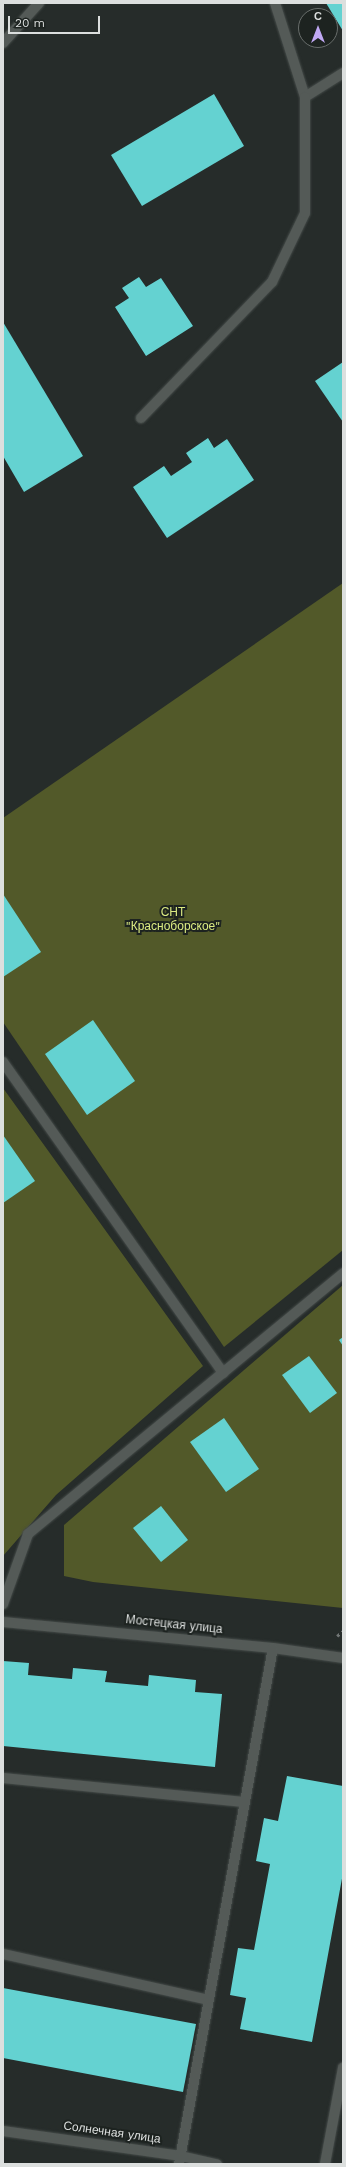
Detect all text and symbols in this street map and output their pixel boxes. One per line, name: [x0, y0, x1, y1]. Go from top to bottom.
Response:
scale bar: [10, 8, 102, 34]
north arrow: [298, 8, 338, 48]
text: С: [314, 10, 322, 23]
text: 20 m: [15, 16, 45, 30]
park label: СНТ "Красноборское": [126, 906, 220, 934]
street label: Мостецкая улица: [125, 1613, 223, 1637]
street label: Солнечная улица: [62, 2119, 162, 2147]

